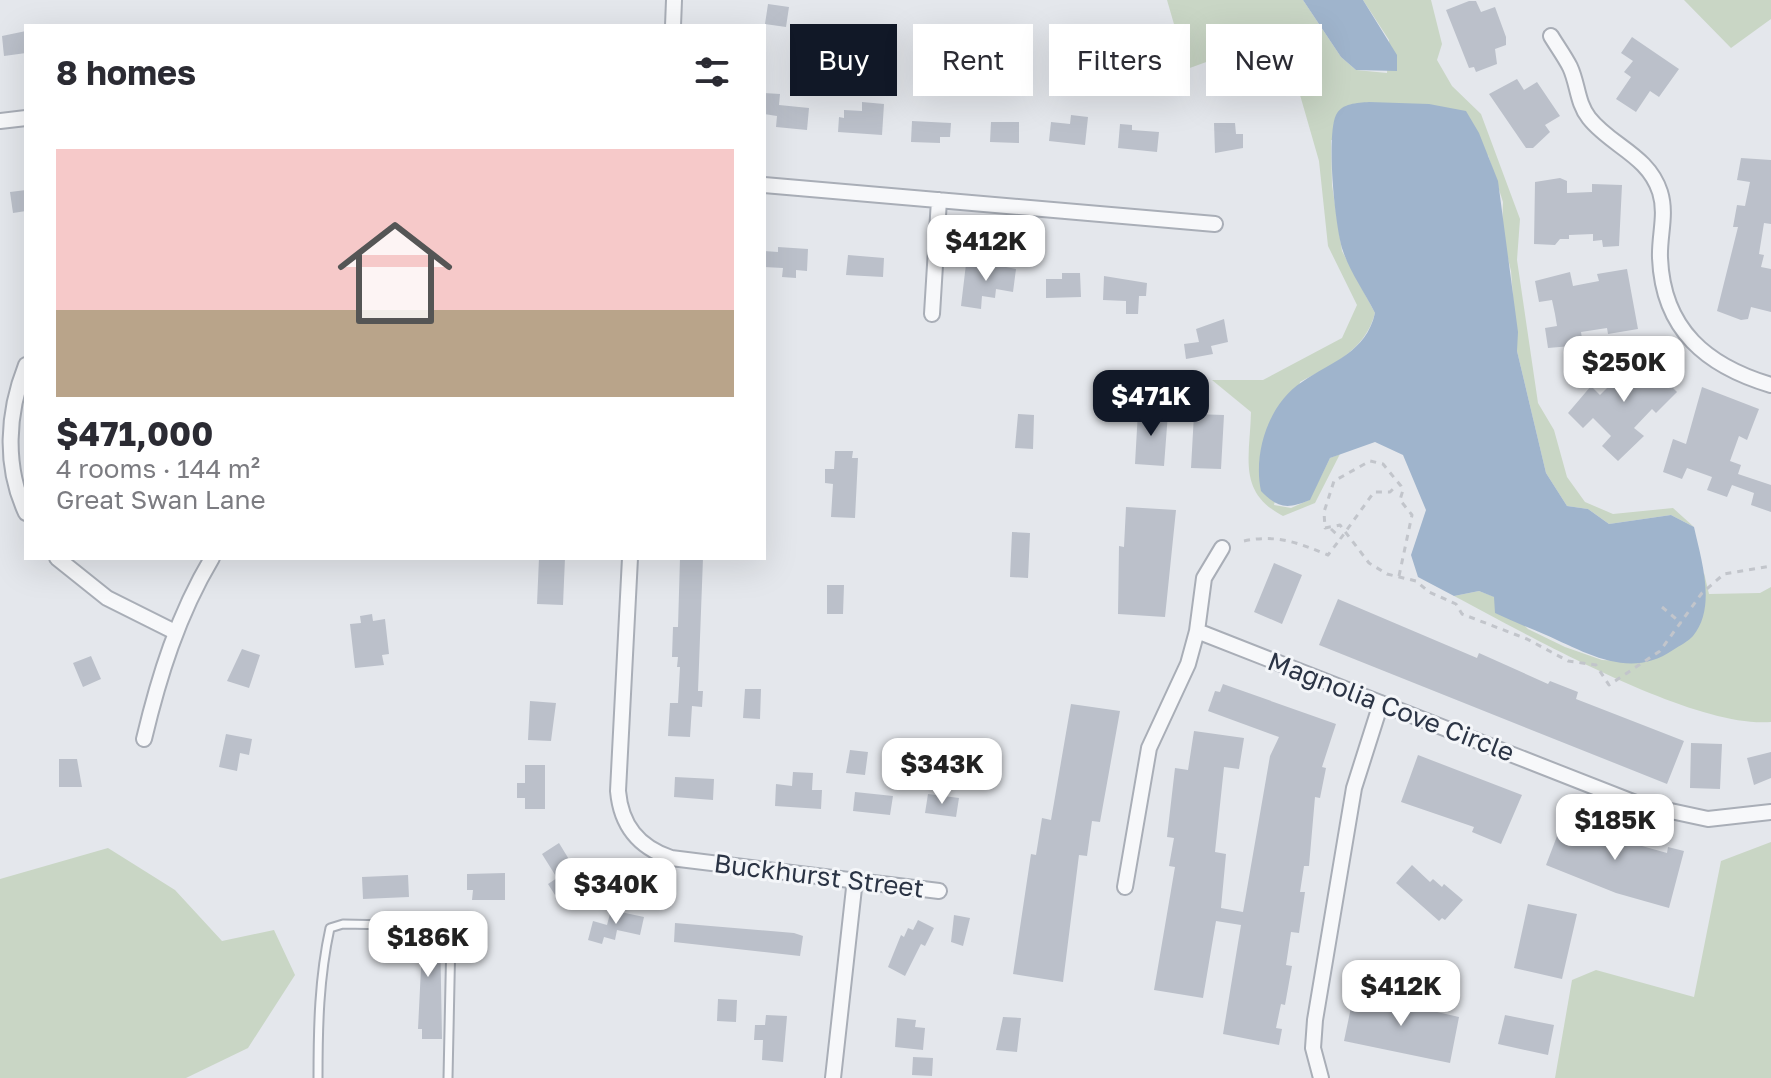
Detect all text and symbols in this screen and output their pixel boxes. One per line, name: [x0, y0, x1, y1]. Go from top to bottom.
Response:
chip: Buy: [790, 24, 897, 96]
chip: Rent: [913, 24, 1033, 96]
chip: Filters: [1049, 24, 1190, 96]
chip: New: [1206, 24, 1322, 96]
icon: filters: [690, 50, 734, 94]
text: 8 homes: [56, 52, 196, 92]
icon: home: [323, 201, 467, 345]
pin: $412K: [930, 215, 1042, 283]
text: $412K: [945, 225, 1027, 256]
pin: $250K: [1568, 336, 1680, 404]
text: $250K: [1582, 346, 1666, 377]
pin: $471K: [1095, 370, 1207, 438]
text: $471K: [1111, 380, 1191, 411]
text: $471,000: [56, 413, 213, 453]
text: 4 rooms · 144 m²: [56, 453, 260, 484]
text: Great Swan Lane: [56, 484, 266, 515]
street label: Magnolia Cove Circle: [1264, 645, 1519, 768]
pin: $343K: [886, 738, 998, 806]
text: $343K: [900, 748, 984, 779]
pin: $185K: [1559, 794, 1671, 862]
text: $185K: [1574, 804, 1656, 835]
street label: Buckhurst Street: [712, 847, 926, 904]
pin: $340K: [560, 858, 672, 926]
text: $340K: [573, 868, 659, 899]
pin: $186K: [372, 911, 484, 979]
text: $186K: [387, 921, 469, 952]
pin: $412K: [1345, 960, 1457, 1028]
text: $412K: [1360, 970, 1442, 1001]

